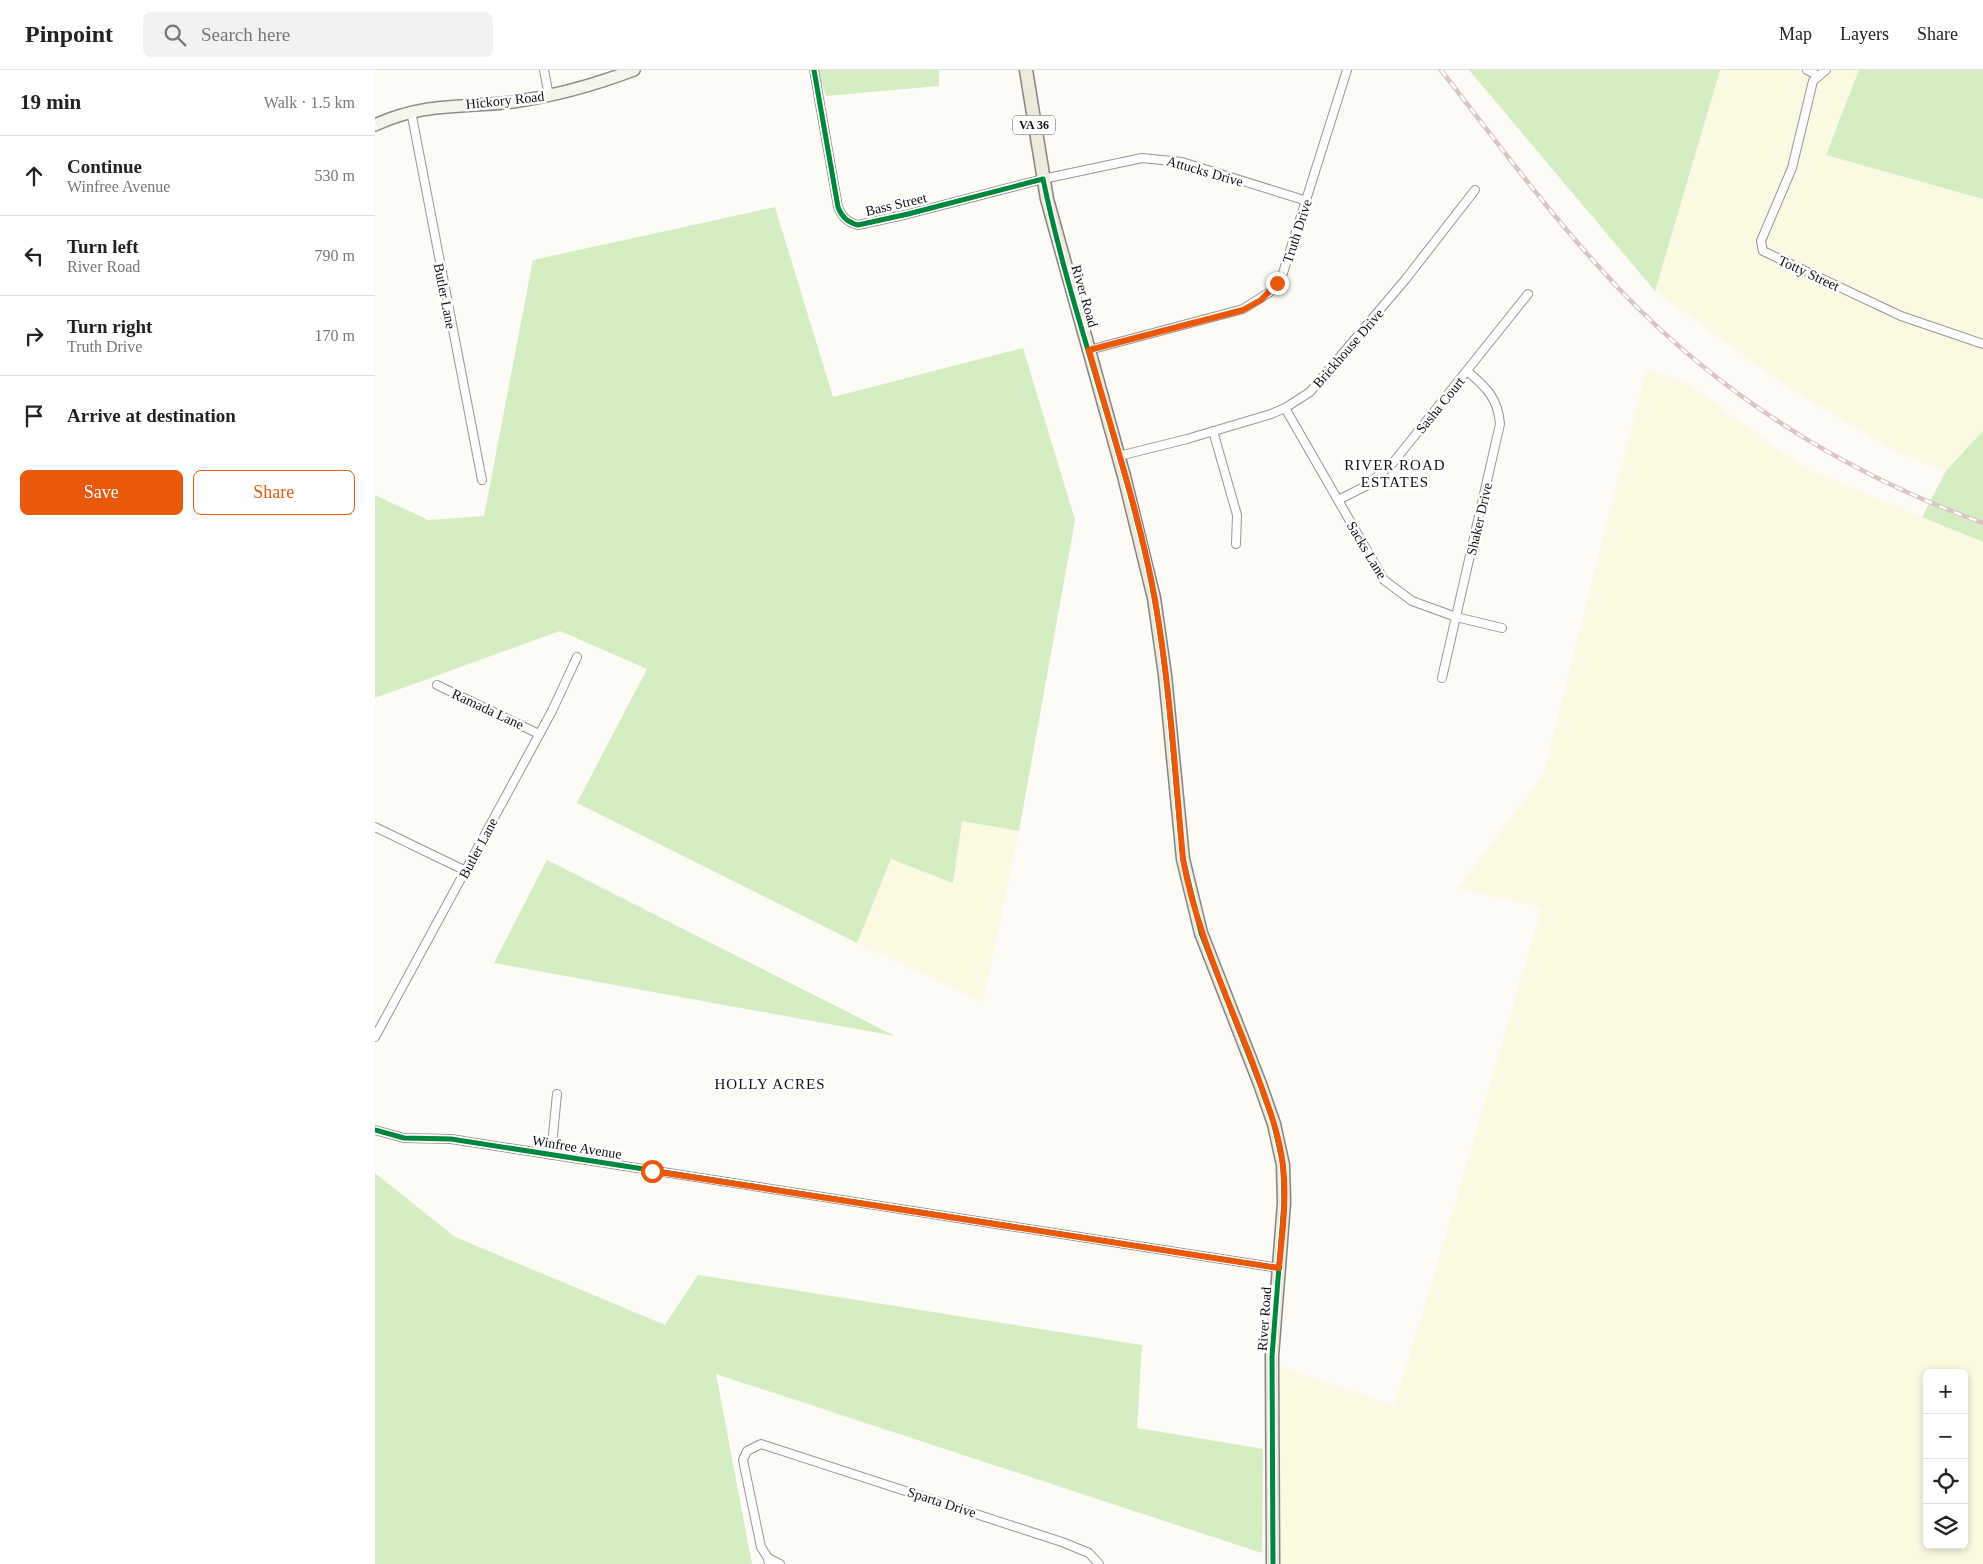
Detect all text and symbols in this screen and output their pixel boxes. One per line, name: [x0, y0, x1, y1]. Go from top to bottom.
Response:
search box: [143, 12, 493, 57]
text: Pinpoint: [25, 21, 113, 47]
icon: search: [161, 21, 189, 49]
text: Search here: [201, 24, 290, 45]
text: Map: [1779, 24, 1812, 44]
text: Layers: [1840, 24, 1889, 44]
text: Share: [1917, 24, 1958, 44]
street label: Hickory Road: [465, 89, 545, 112]
text: 19 min: [20, 90, 81, 114]
text: Walk · 1.5 km: [264, 94, 355, 111]
road number: VA 36: [1013, 116, 1055, 134]
street label: Attucks Drive: [1165, 153, 1245, 190]
text: Continue: [67, 156, 142, 177]
icon: ahead: [20, 162, 48, 190]
text: 530 m: [315, 167, 355, 184]
text: Winfree Avenue: [67, 178, 170, 195]
street label: Bass Street: [864, 190, 928, 219]
street label: Truth Drive: [1280, 197, 1315, 265]
text: Turn left: [67, 236, 139, 257]
icon: left: [20, 242, 48, 270]
text: 790 m: [315, 247, 355, 264]
street label: Totty Street: [1776, 253, 1842, 294]
text: River Road: [67, 258, 140, 275]
street label: Butler Lane: [431, 262, 458, 330]
street label: River Road: [1068, 263, 1101, 329]
route end: [1266, 272, 1289, 295]
street label: Brickhouse Drive: [1310, 306, 1387, 391]
text: Turn right: [67, 316, 152, 337]
icon: right: [20, 322, 48, 350]
text: 170 m: [315, 327, 355, 344]
text: Truth Drive: [67, 338, 142, 355]
street label: Sasha Court: [1413, 374, 1468, 436]
icon: arrive: [20, 402, 48, 430]
text: Arrive at destination: [67, 405, 236, 426]
district label: RIVER ROAD ESTATES: [1344, 457, 1446, 490]
button: Save: [20, 470, 183, 515]
button: Share: [193, 470, 355, 515]
street label: Shaker Drive: [1464, 481, 1495, 557]
street label: Sacks Lane: [1344, 519, 1390, 582]
street label: Ramada Lane: [450, 686, 526, 733]
street label: Butler Lane: [456, 815, 501, 881]
district label: HOLLY ACRES: [714, 1076, 826, 1092]
street label: Winfree Avenue: [531, 1133, 623, 1162]
route start: [641, 1160, 664, 1183]
street label: River Road: [1255, 1287, 1274, 1352]
map controls: [1923, 1369, 1968, 1549]
button: +: [1923, 1369, 1968, 1414]
button: −: [1923, 1414, 1968, 1459]
button: locate: [1923, 1459, 1968, 1504]
street label: Sparta Drive: [906, 1484, 978, 1521]
button: layers: [1923, 1504, 1968, 1549]

